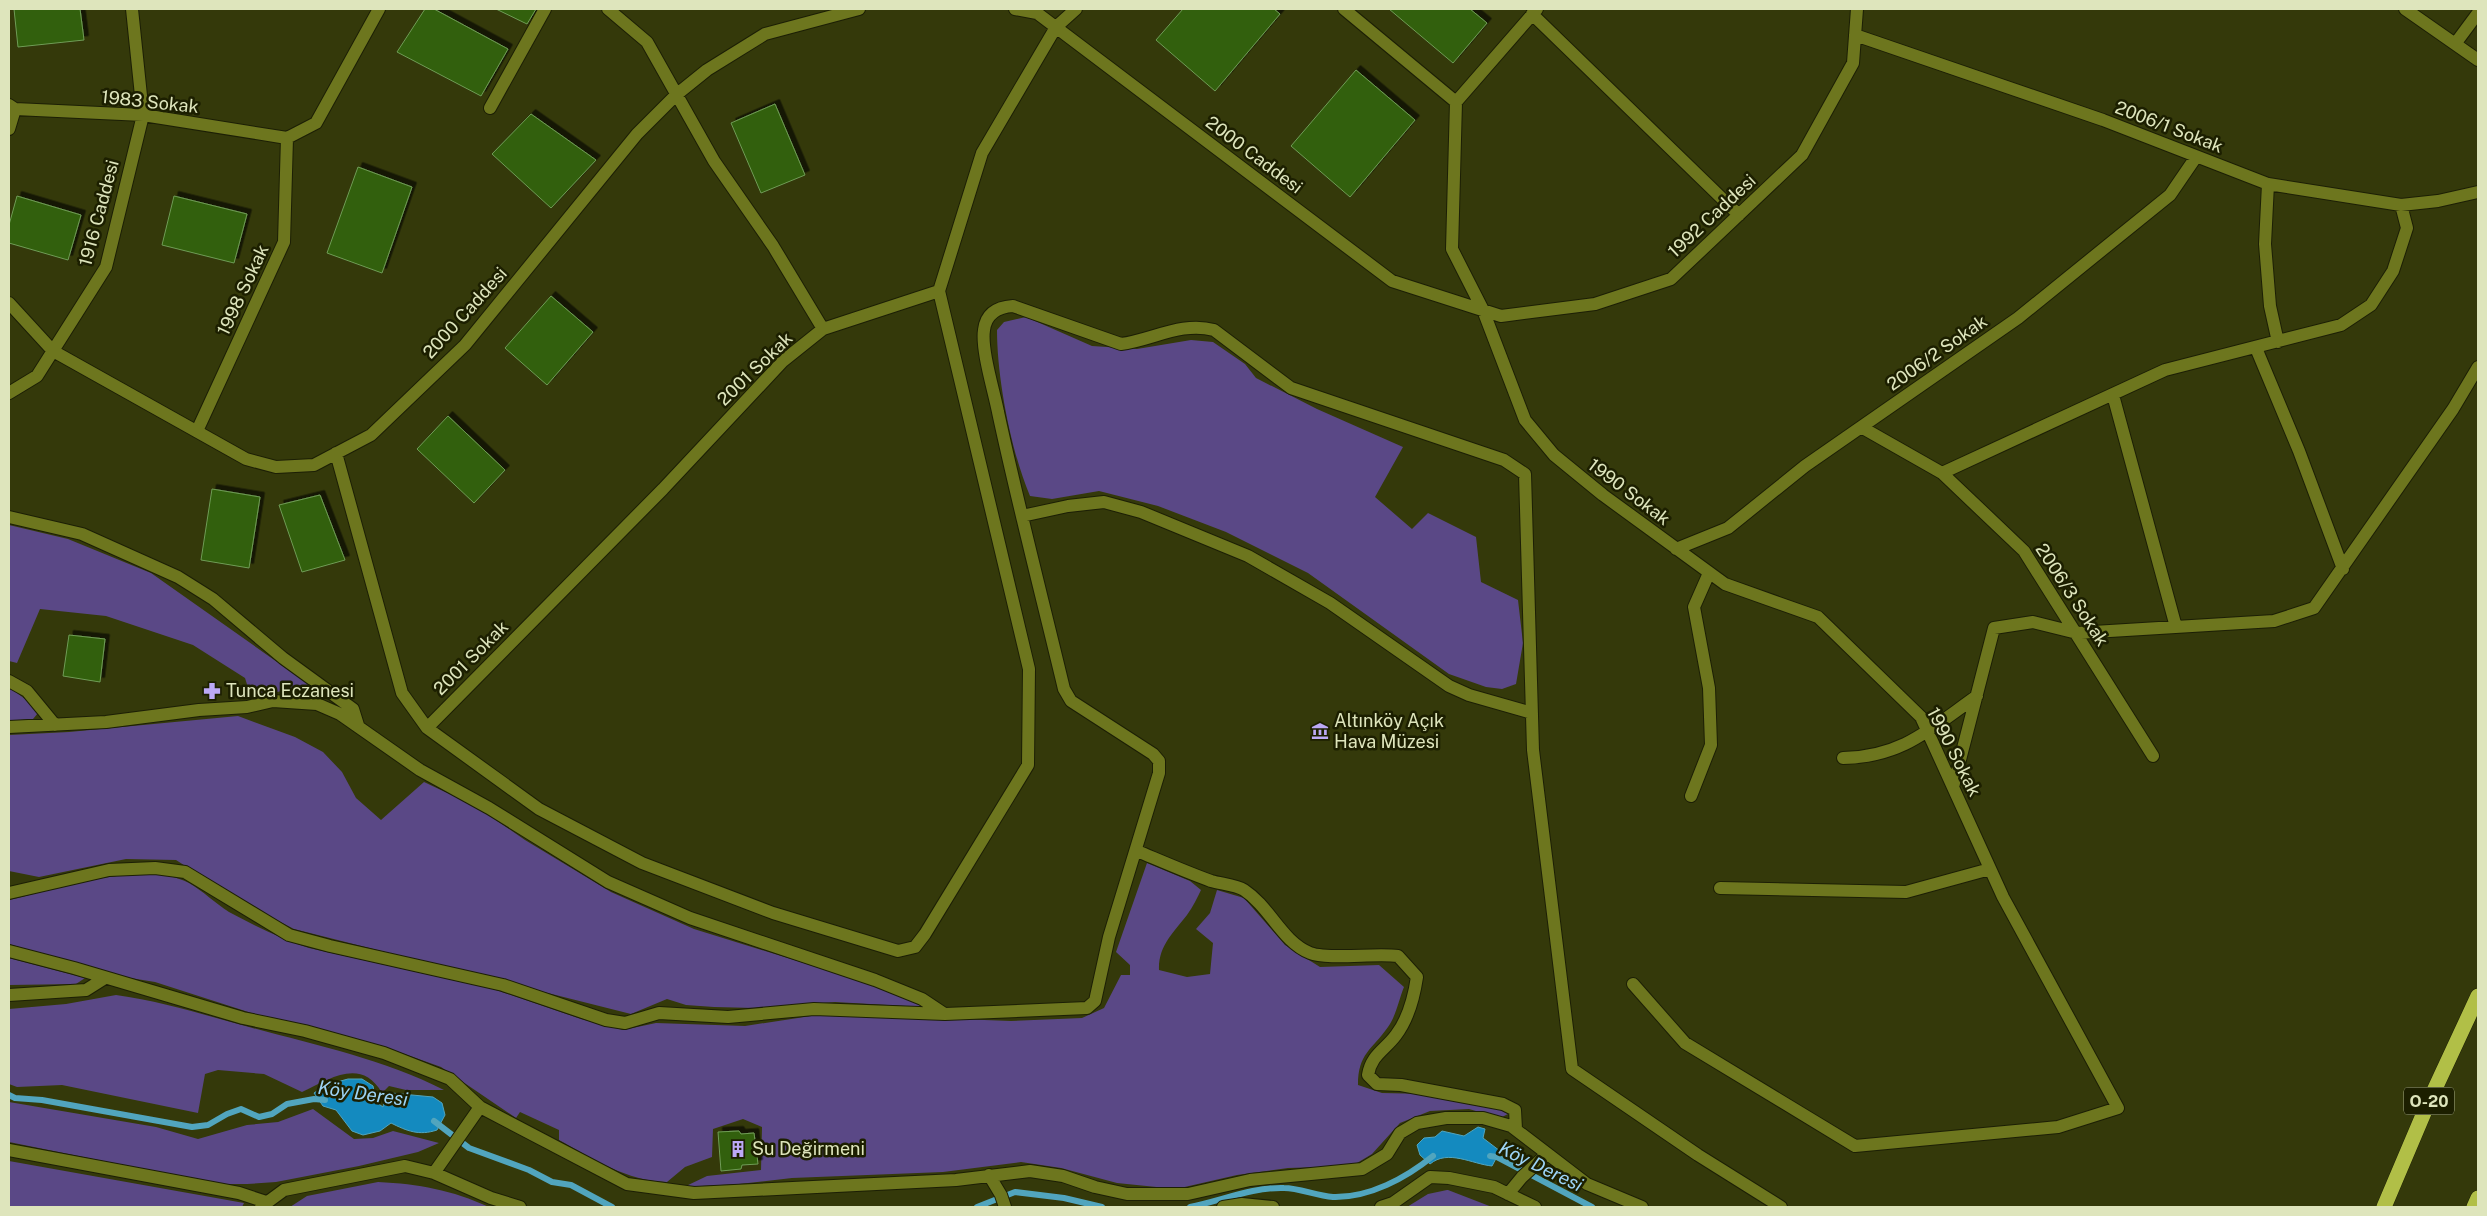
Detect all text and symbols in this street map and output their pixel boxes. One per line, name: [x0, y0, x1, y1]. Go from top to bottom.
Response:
street label: 1983 Sokak: [100, 86, 200, 117]
street label: 2006/1 Sokak: [2112, 96, 2226, 157]
street label: 2000 Caddesi: [1202, 112, 1307, 198]
street label: 1916 Caddesi: [74, 158, 123, 268]
street label: 1992 Caddesi: [1663, 170, 1760, 262]
street label: 1998 Sokak: [212, 241, 273, 339]
street label: 2000 Caddesi: [418, 263, 511, 363]
street label: 2006/2 Sokak: [1883, 310, 1991, 395]
street label: 2001 Sokak: [713, 328, 797, 410]
street label: 1990 Sokak: [1584, 454, 1674, 529]
street label: 2006/3 Sokak: [2032, 540, 2113, 650]
street label: 2001 Sokak: [429, 616, 512, 699]
place label: Tunca Eczanesi: [226, 680, 354, 701]
pharmacy icon: Tunca Eczanesi: [202, 681, 222, 701]
street label: 1990 Sokak: [1923, 704, 1986, 800]
place label: Altınköy Açık Hava Müzesi: [1334, 710, 1444, 752]
museum icon: Altınköy Açık Hava Müzesi: [1310, 721, 1330, 741]
water label: Köy Deresi: [317, 1076, 410, 1110]
road number: O-20: [2404, 1088, 2454, 1114]
water label: Köy Deresi: [1495, 1136, 1587, 1196]
place label: Su Değirmeni: [752, 1138, 865, 1159]
building icon: Su Değirmeni: [728, 1139, 748, 1159]

